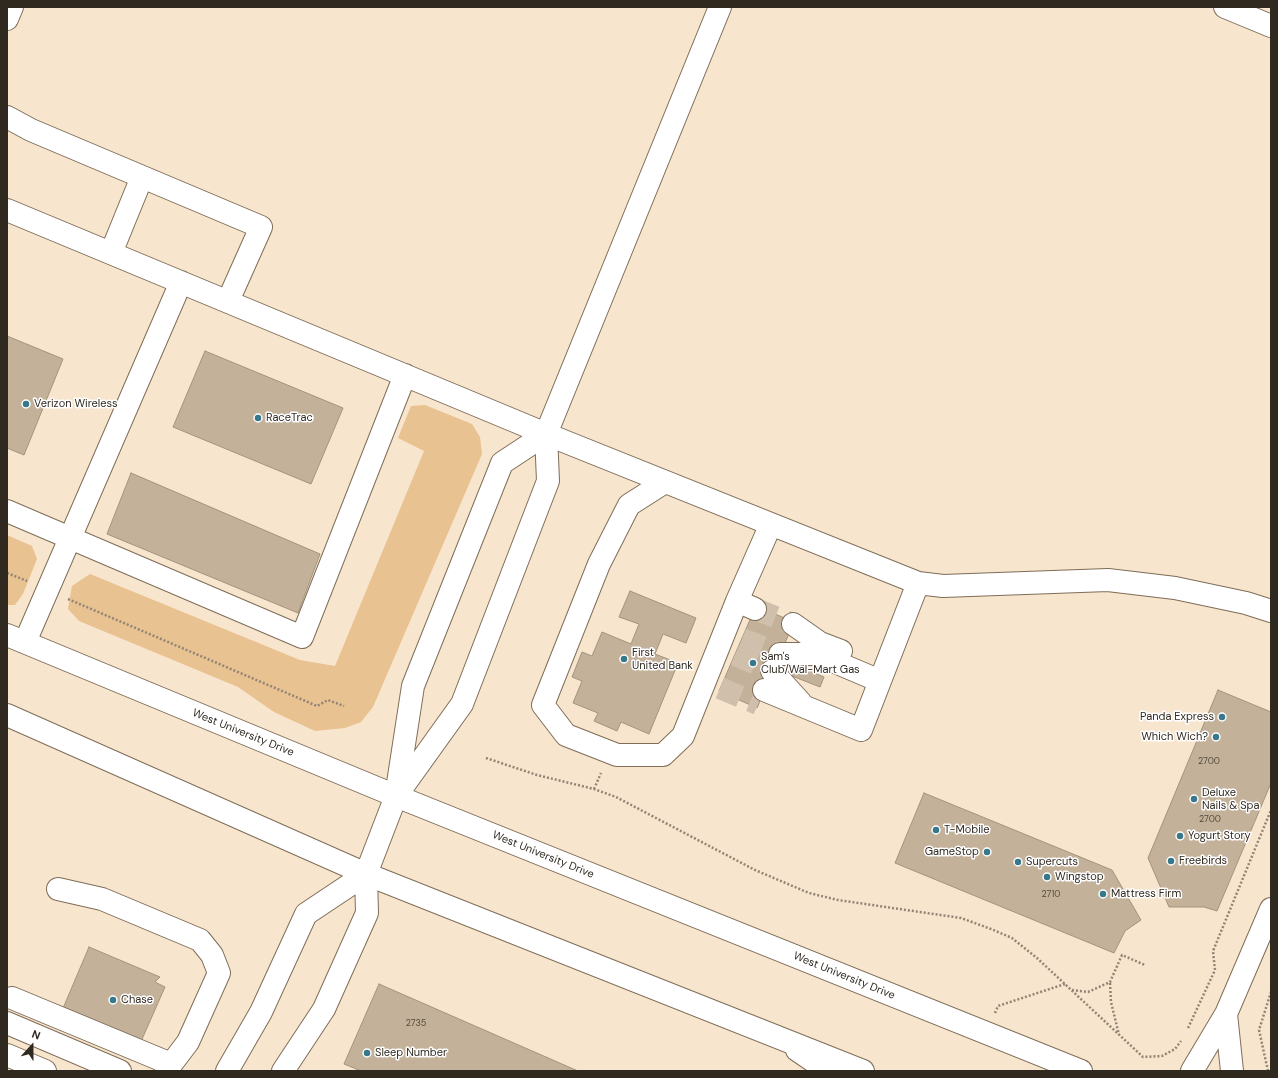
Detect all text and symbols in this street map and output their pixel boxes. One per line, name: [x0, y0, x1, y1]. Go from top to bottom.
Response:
place label: Verizon Wireless: [34, 397, 118, 411]
marker: Verizon Wireless: [21, 399, 31, 409]
place label: RaceTrac: [266, 411, 313, 425]
marker: RaceTrac: [253, 413, 263, 423]
place label: First United Bank: [632, 646, 693, 672]
place label: Sam's Club/Wal-Mart Gas: [761, 650, 860, 676]
marker: First United Bank: [619, 654, 629, 664]
marker: Sam's Club/Wal-Mart Gas: [748, 658, 758, 668]
street label: West University Drive: [190, 707, 296, 759]
place label: Panda Express: [1140, 710, 1214, 724]
marker: Panda Express: [1217, 712, 1227, 722]
place label: Which Wich?: [1141, 730, 1208, 744]
marker: Which Wich?: [1211, 732, 1221, 742]
house number: 2700: [1198, 757, 1220, 767]
place label: Deluxe Nails & Spa: [1202, 786, 1259, 812]
marker: Deluxe Nails & Spa: [1189, 794, 1199, 804]
house number: 2700: [1199, 815, 1221, 825]
place label: T-Mobile: [944, 823, 990, 837]
marker: T-Mobile: [931, 825, 941, 835]
street label: West University Drive: [490, 829, 596, 881]
place label: Yogurt Story: [1188, 829, 1251, 843]
marker: Yogurt Story: [1175, 831, 1185, 841]
place label: GameStop: [925, 845, 979, 859]
marker: GameStop: [982, 847, 992, 857]
place label: Freebirds: [1179, 854, 1227, 868]
place label: Supercuts: [1026, 855, 1078, 869]
marker: Freebirds: [1166, 856, 1176, 866]
marker: Supercuts: [1013, 857, 1023, 867]
place label: Wingstop: [1055, 870, 1104, 884]
marker: Wingstop: [1042, 872, 1052, 882]
place label: Mattress Firm: [1111, 887, 1181, 901]
marker: Mattress Firm: [1098, 889, 1108, 899]
house number: 2710: [1042, 890, 1060, 900]
street label: West University Drive: [791, 950, 897, 1002]
place label: Chase: [121, 993, 153, 1007]
marker: Chase: [108, 995, 118, 1005]
house number: 2735: [406, 1019, 426, 1029]
north arrow: [12, 1026, 52, 1066]
text: N: [30, 1027, 43, 1043]
place label: Sleep Number: [375, 1046, 447, 1060]
marker: Sleep Number: [362, 1048, 372, 1058]

